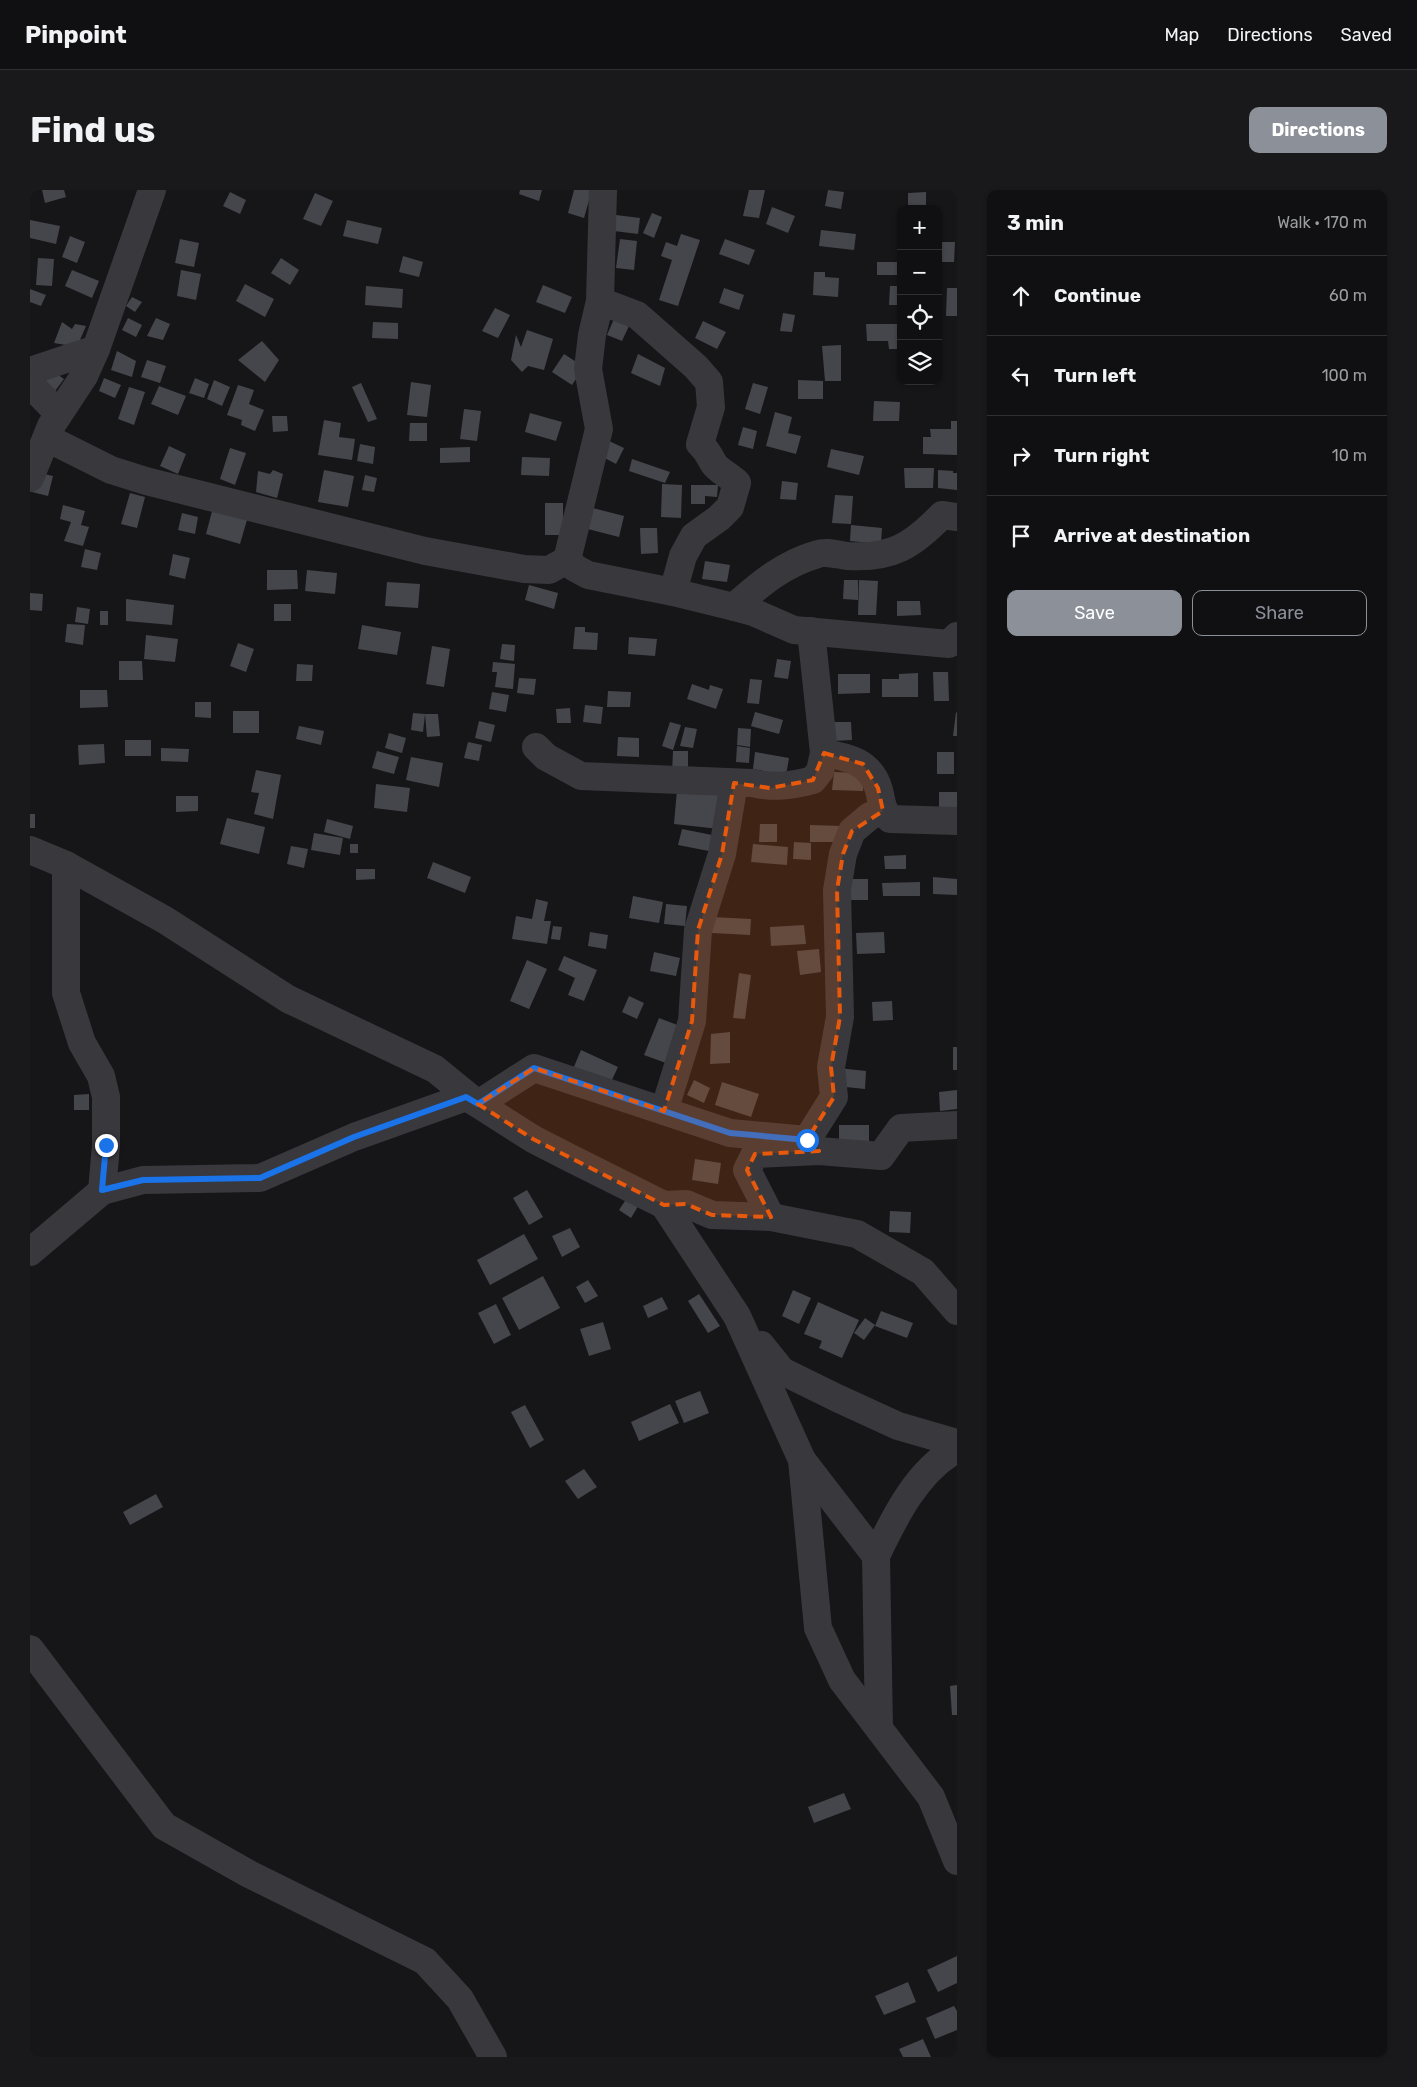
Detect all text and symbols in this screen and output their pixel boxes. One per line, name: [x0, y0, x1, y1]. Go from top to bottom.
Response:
text: Pinpoint: [25, 21, 127, 49]
text: Map: [1164, 24, 1199, 46]
text: Directions: [1227, 24, 1313, 46]
text: Saved: [1341, 24, 1392, 46]
button: Directions: [1249, 107, 1387, 153]
text: Find us: [30, 109, 155, 151]
map controls: [897, 205, 942, 385]
button: +: [897, 205, 942, 250]
text: 3 min: [1007, 210, 1064, 235]
text: Walk · 170 m: [1277, 213, 1367, 232]
button: −: [897, 250, 942, 295]
icon: ahead: [1007, 282, 1035, 310]
text: Continue: [1054, 284, 1141, 307]
text: 60 m: [1329, 286, 1367, 305]
button: locate: [897, 295, 942, 340]
button: layers: [897, 340, 942, 385]
icon: left: [1007, 362, 1035, 390]
text: Turn left: [1054, 364, 1136, 387]
text: 100 m: [1322, 366, 1367, 385]
icon: right: [1007, 442, 1035, 470]
text: Turn right: [1054, 444, 1149, 467]
text: 10 m: [1332, 446, 1367, 465]
icon: arrive: [1007, 522, 1035, 550]
text: Arrive at destination: [1054, 524, 1250, 547]
button: Save: [1007, 590, 1182, 636]
button: Share: [1192, 590, 1367, 636]
route start: [796, 1129, 819, 1152]
route end: [95, 1134, 118, 1157]

